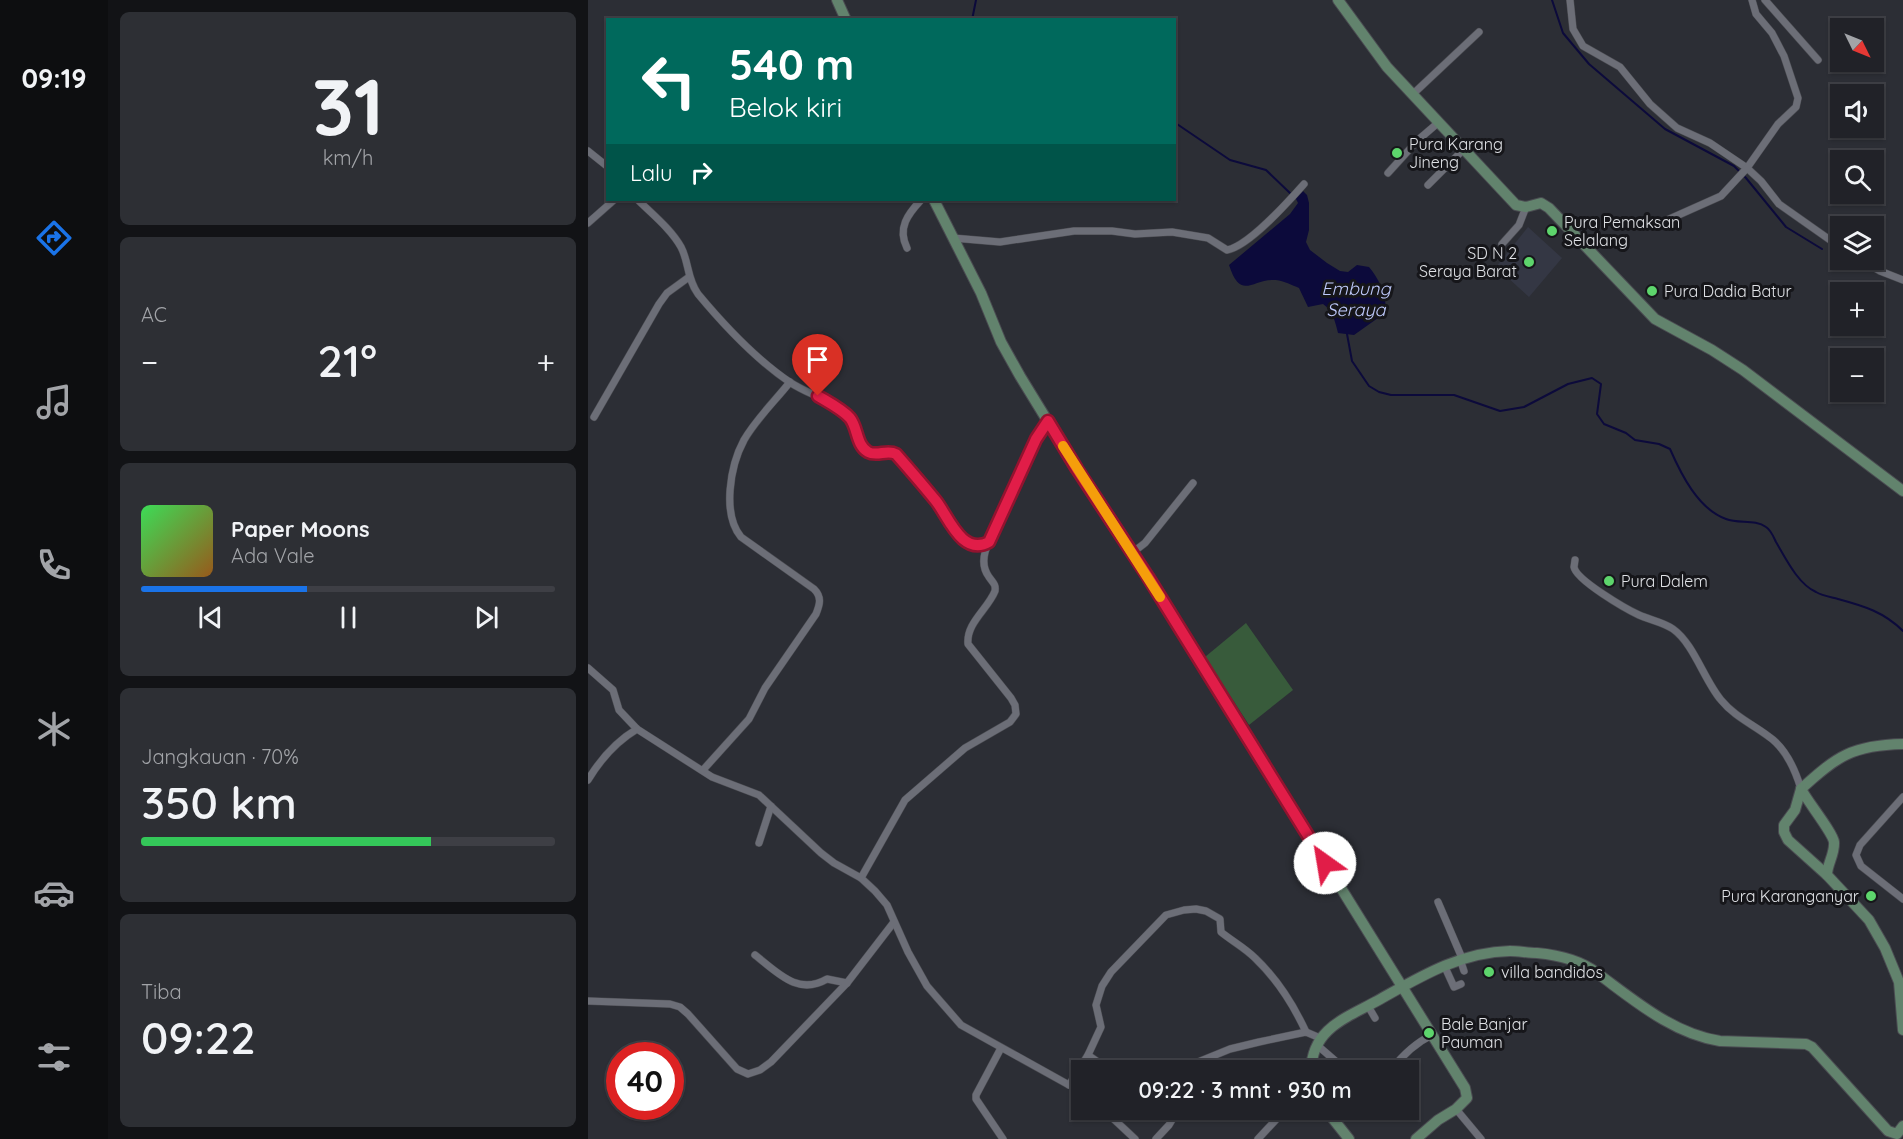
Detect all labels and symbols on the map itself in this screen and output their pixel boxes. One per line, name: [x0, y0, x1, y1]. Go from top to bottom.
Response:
north arrow: [1830, 18, 1884, 72]
place label: Pura Karang Jineng: [1409, 134, 1503, 172]
marker: Pura Karang Jineng: [1390, 146, 1404, 160]
place label: Pura Pemaksan Selalang: [1564, 212, 1680, 250]
marker: Pura Pemaksan Selalang: [1545, 224, 1559, 238]
place label: SD N 2 Seraya Barat: [1419, 243, 1517, 281]
marker: SD N 2 Seraya Barat: [1522, 255, 1536, 269]
water label: Embung Seraya: [1321, 277, 1392, 321]
place label: Pura Dadia Batur: [1664, 281, 1792, 301]
marker: Pura Dadia Batur: [1645, 284, 1659, 298]
pin: [792, 334, 843, 396]
place label: Pura Dalem: [1621, 571, 1708, 591]
marker: Pura Dalem: [1602, 574, 1616, 588]
position arrow: [1293, 831, 1357, 895]
place label: Pura Karanganyar: [1721, 886, 1859, 906]
marker: Pura Karanganyar: [1864, 889, 1878, 903]
place label: villa bandidos: [1501, 962, 1603, 982]
marker: villa bandidos: [1482, 965, 1496, 979]
place label: Bale Banjar Pauman: [1441, 1014, 1528, 1052]
marker: Bale Banjar Pauman: [1422, 1026, 1436, 1040]
speed limit sign: 40: [606, 1042, 684, 1120]

